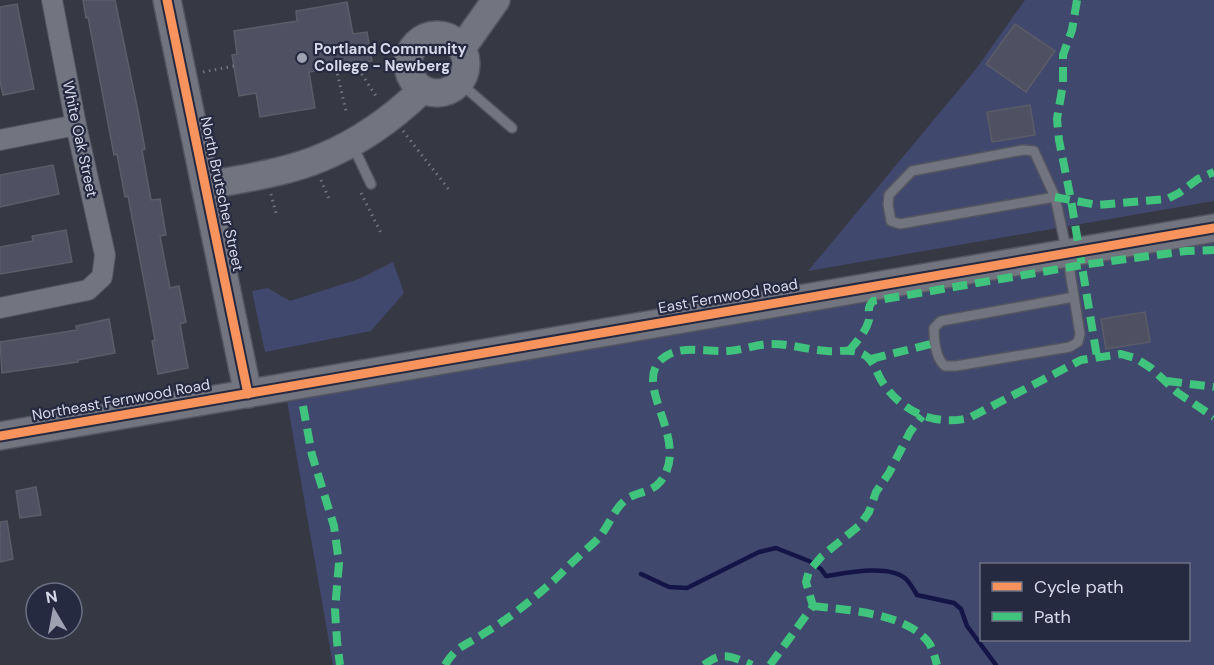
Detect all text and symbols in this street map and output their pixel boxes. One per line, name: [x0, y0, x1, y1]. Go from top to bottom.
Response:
place label: Portland Community College - Newberg: [314, 39, 467, 76]
marker: Portland Community College - Newberg: [295, 51, 309, 65]
street label: White Oak Street: [58, 79, 102, 199]
street label: North Brutscher Street: [196, 115, 248, 273]
street label: East Fernwood Road: [657, 274, 799, 318]
street label: Northeast Fernwood Road: [30, 374, 212, 426]
legend: [980, 563, 1190, 641]
text: Cycle path: [1034, 575, 1124, 599]
north arrow: [24, 581, 84, 641]
text: N: [44, 585, 59, 608]
text: Path: [1034, 605, 1071, 629]

